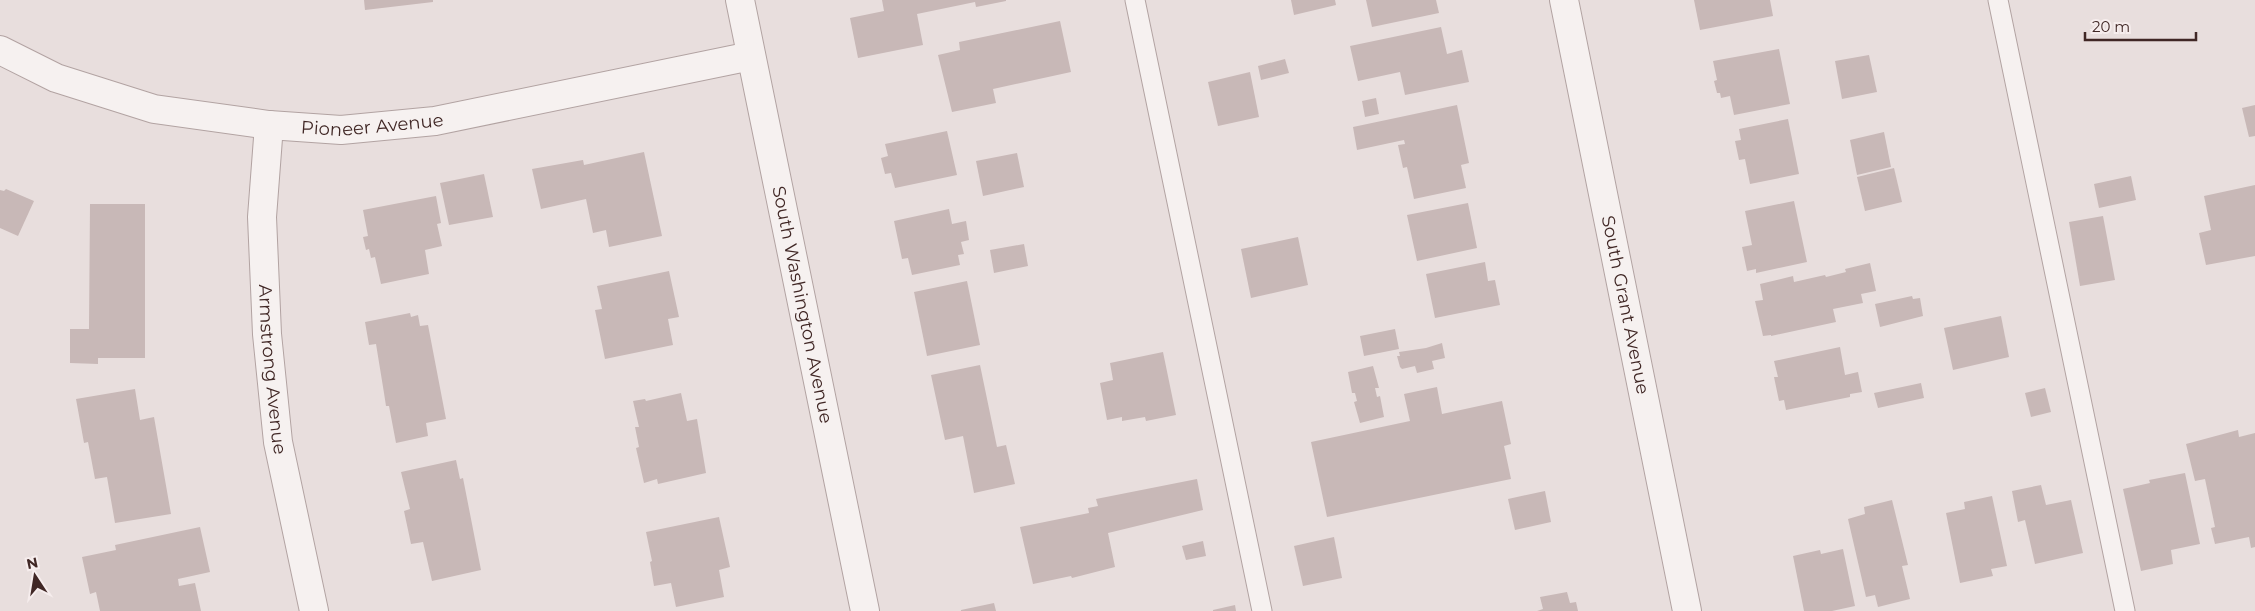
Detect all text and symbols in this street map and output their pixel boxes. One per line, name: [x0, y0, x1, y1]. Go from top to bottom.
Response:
scale bar: [2085, 10, 2196, 42]
text: 20 m: [2092, 17, 2130, 36]
street label: Pioneer Avenue: [300, 109, 446, 141]
street label: South Washington Avenue: [767, 184, 837, 425]
street label: South Grant Avenue: [1597, 214, 1654, 396]
street label: Armstrong Avenue: [254, 284, 291, 457]
north arrow: [10, 551, 60, 601]
text: N: [25, 553, 40, 573]

